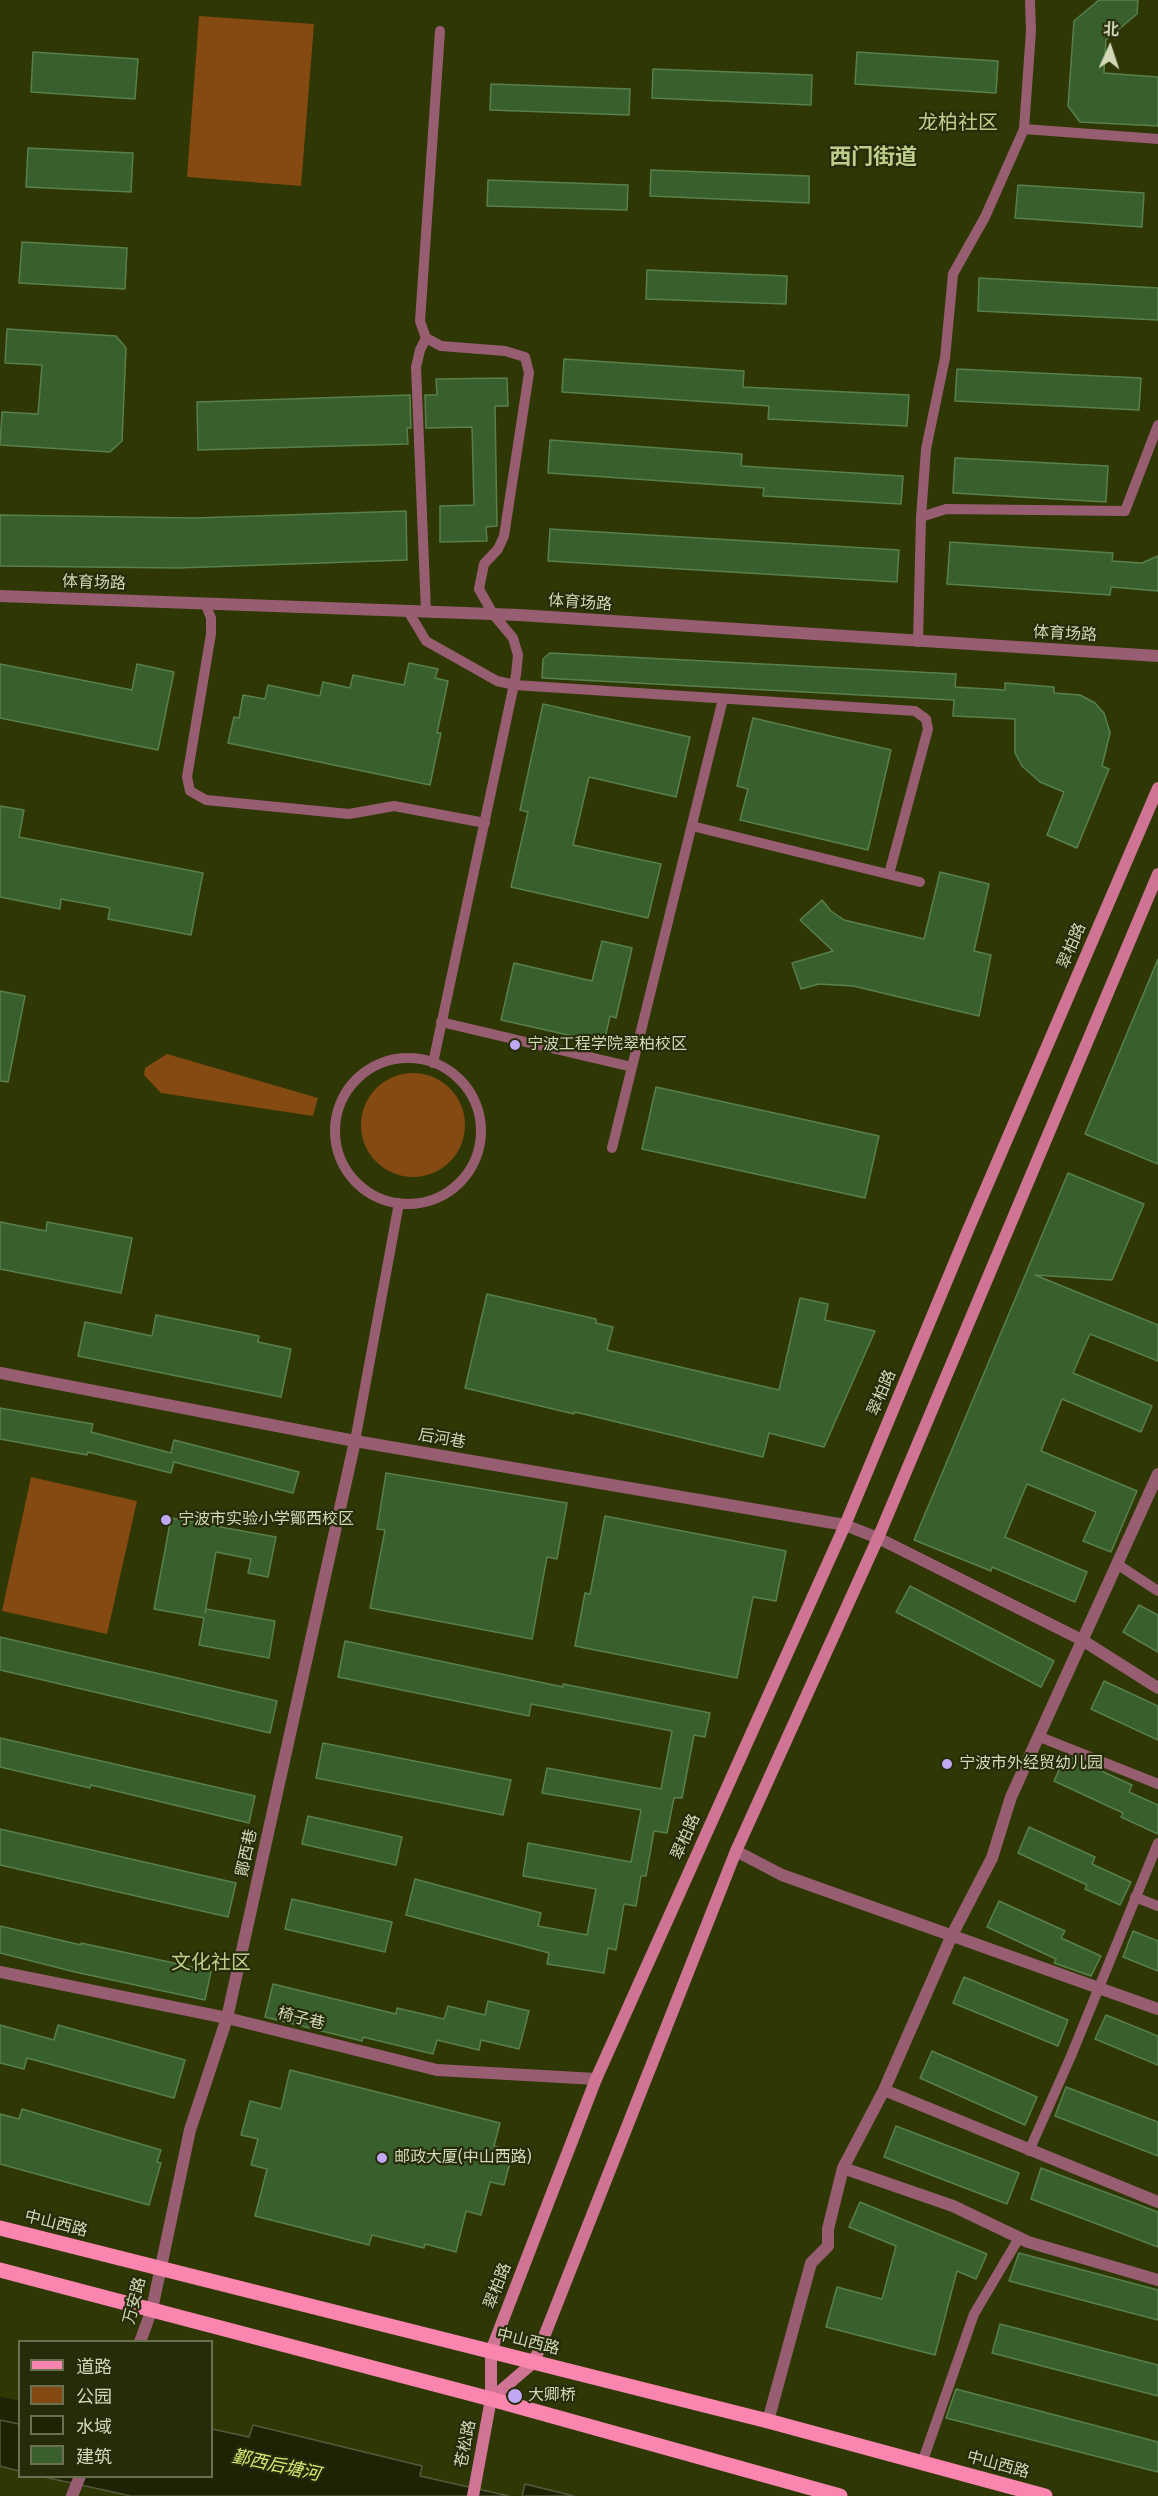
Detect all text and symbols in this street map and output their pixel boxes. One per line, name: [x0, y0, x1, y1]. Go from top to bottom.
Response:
north arrow: [1080, 18, 1140, 78]
text: 北: [1102, 20, 1119, 39]
district label: 龙柏社区: [918, 111, 998, 135]
district label: 西门街道: [829, 145, 917, 171]
street label: 体育场路: [62, 572, 126, 594]
street label: 体育场路: [547, 591, 613, 615]
street label: 体育场路: [1033, 623, 1097, 645]
street label: 翠柏路: [1054, 920, 1090, 972]
place label: 宁波工程学院翠柏校区: [527, 1035, 687, 1055]
marker: 宁波工程学院翠柏校区: [508, 1038, 522, 1052]
street label: 翠柏路: [864, 1367, 900, 1419]
street label: 后河巷: [417, 1425, 467, 1453]
place label: 宁波市实验小学鄮西校区: [178, 1510, 354, 1530]
marker: 宁波市实验小学鄮西校区: [159, 1513, 173, 1527]
place label: 宁波市外经贸幼儿园: [959, 1754, 1103, 1774]
marker: 宁波市外经贸幼儿园: [940, 1757, 954, 1771]
street label: 翠柏路: [667, 1811, 705, 1863]
street label: 鄮西巷: [233, 1828, 261, 1878]
district label: 文化社区: [171, 1951, 251, 1975]
street label: 椅子巷: [275, 2004, 327, 2034]
place label: 邮政大厦(中山西路): [394, 2148, 531, 2168]
marker: 邮政大厦(中山西路): [375, 2151, 389, 2165]
street label: 中山西路: [23, 2207, 89, 2241]
street label: 翠柏路: [480, 2260, 516, 2312]
street label: 万安路: [120, 2275, 150, 2327]
street label: 中山西路: [495, 2325, 561, 2359]
legend: [18, 2340, 213, 2478]
text: 道路: [76, 2356, 112, 2378]
text: 公园: [76, 2386, 112, 2408]
place label: 大卿桥: [528, 2386, 576, 2406]
marker: 大卿桥: [506, 2387, 524, 2405]
text: 水域: [76, 2416, 112, 2438]
street label: 苍松路: [452, 2419, 480, 2469]
text: 建筑: [76, 2446, 112, 2468]
water label: 鄞西后塘河: [230, 2446, 322, 2486]
street label: 中山西路: [965, 2447, 1031, 2483]

